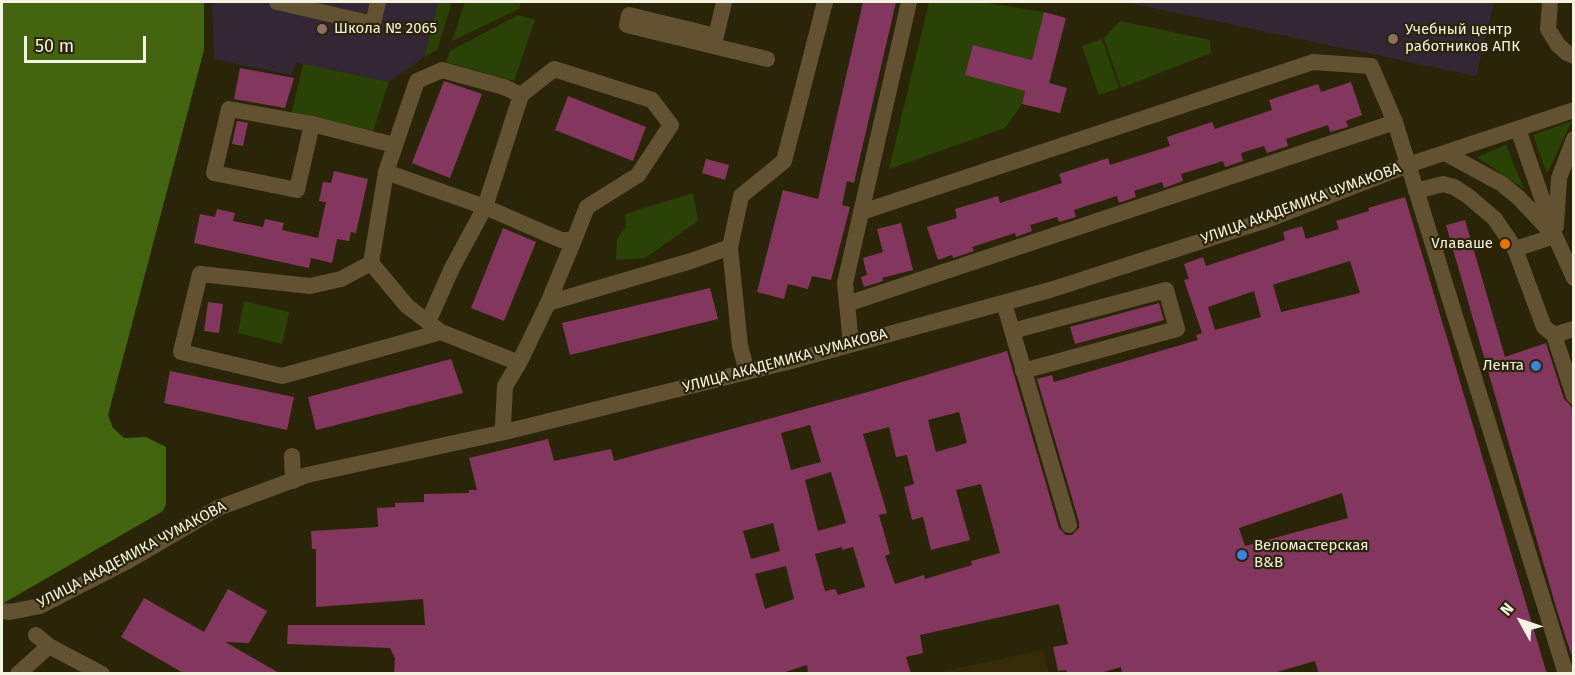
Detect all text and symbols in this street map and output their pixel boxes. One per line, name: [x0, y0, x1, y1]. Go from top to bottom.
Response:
place label: Школа № 2065: [334, 20, 437, 38]
place label: Учебный центр работников АПК: [1405, 21, 1520, 56]
marker: Школа № 2065: [315, 22, 329, 36]
scale bar: [27, 24, 148, 62]
marker: Учебный центр работников АПК: [1386, 32, 1400, 46]
text: 50 m: [35, 35, 74, 57]
street label: УЛИЦА АКАДЕМИКА ЧУМАКОВА: [1199, 159, 1403, 249]
place label: Vлаваше: [1431, 235, 1493, 253]
marker: Vлаваше: [1498, 237, 1512, 251]
street label: УЛИЦА АКАДЕМИКА ЧУМАКОВА: [681, 325, 889, 397]
place label: Лента: [1483, 357, 1524, 375]
marker: Лента: [1529, 359, 1543, 373]
street label: УЛИЦА АКАДЕМИКА ЧУМАКОВА: [35, 498, 229, 612]
place label: Веломастерская B&B: [1254, 537, 1369, 572]
marker: Веломастерская B&B: [1235, 548, 1249, 562]
north arrow: [1491, 591, 1551, 651]
text: N: [1496, 599, 1518, 619]

